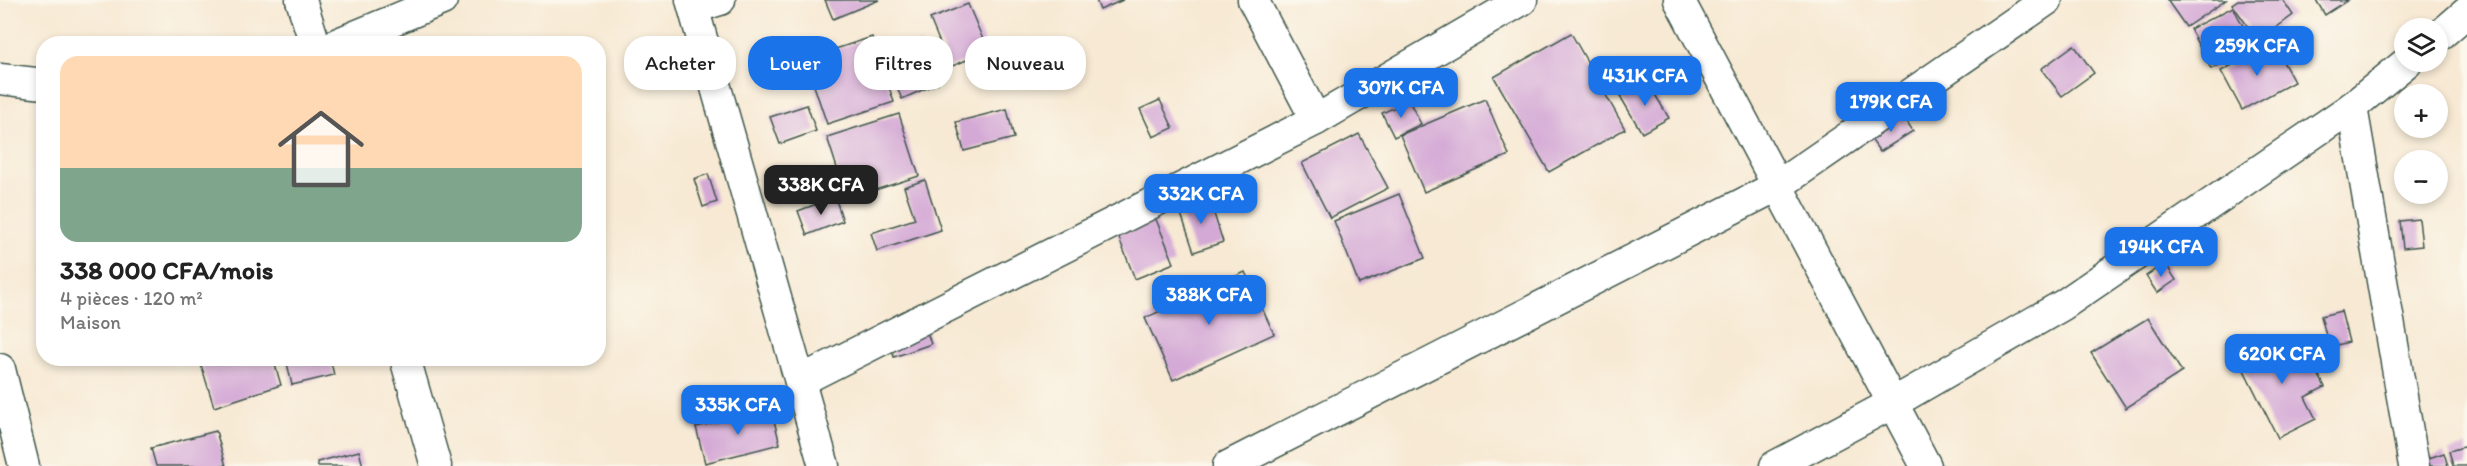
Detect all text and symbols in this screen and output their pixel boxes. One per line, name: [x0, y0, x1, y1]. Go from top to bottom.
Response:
map controls: [2394, 18, 2448, 204]
button: layers: [2394, 18, 2448, 72]
pin: 259K CFA: [2195, 26, 2319, 77]
text: 259K CFA: [2215, 33, 2299, 57]
chip: Acheter: [624, 36, 736, 90]
chip: Louer: [748, 36, 842, 90]
chip: Filtres: [854, 36, 953, 90]
chip: Nouveau: [965, 36, 1086, 90]
pin: 431K CFA: [1583, 56, 1707, 107]
text: 431K CFA: [1602, 63, 1688, 87]
pin: 307K CFA: [1339, 68, 1463, 119]
text: 307K CFA: [1358, 75, 1444, 99]
pin: 179K CFA: [1829, 82, 1953, 133]
button: +: [2394, 84, 2448, 138]
text: 179K CFA: [1850, 89, 1932, 113]
icon: home: [267, 95, 375, 203]
button: −: [2394, 150, 2448, 204]
pin: 338K CFA: [759, 165, 883, 216]
text: 338K CFA: [778, 172, 864, 196]
pin: 332K CFA: [1139, 174, 1263, 225]
text: 332K CFA: [1158, 181, 1244, 205]
pin: 194K CFA: [2099, 227, 2223, 278]
text: 194K CFA: [2119, 234, 2203, 258]
text: 338 000 CFA/mois: [60, 254, 273, 286]
pin: 388K CFA: [1147, 275, 1271, 326]
text: 388K CFA: [1166, 282, 1252, 306]
text: 4 pièces · 120 m²: [60, 286, 203, 310]
text: Maison: [60, 310, 121, 334]
pin: 620K CFA: [2220, 334, 2344, 385]
text: 620K CFA: [2239, 341, 2325, 365]
pin: 335K CFA: [676, 385, 800, 436]
text: 335K CFA: [695, 392, 781, 416]

